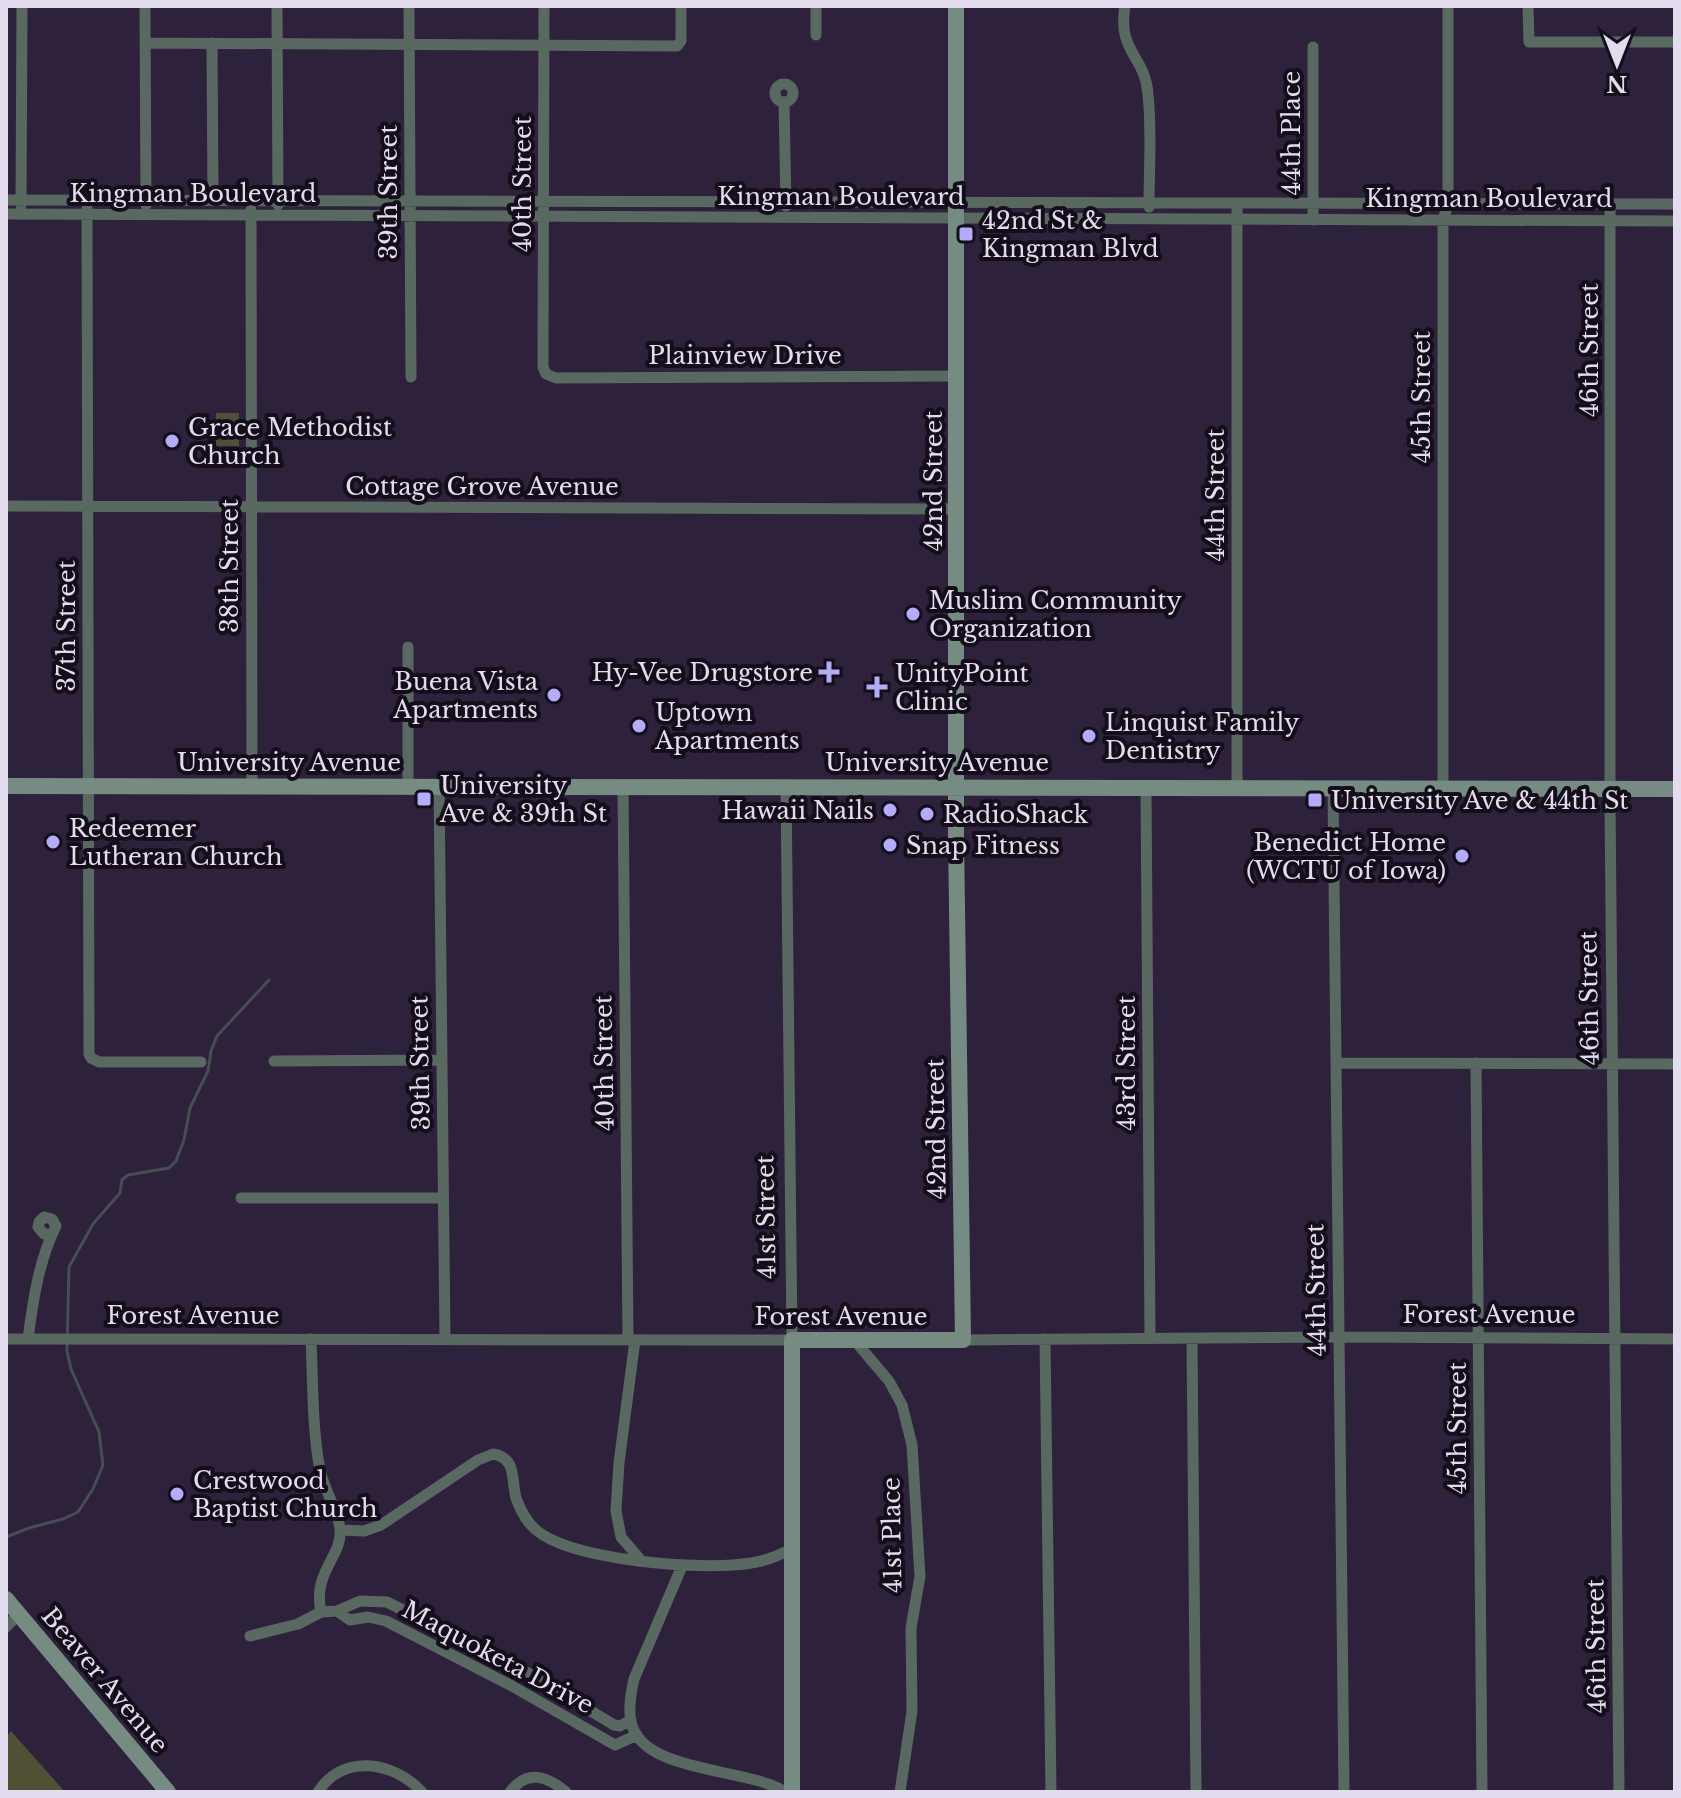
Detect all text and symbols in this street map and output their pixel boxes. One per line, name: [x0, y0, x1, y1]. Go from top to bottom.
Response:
north arrow: [1577, 24, 1657, 104]
text: N: [1606, 70, 1627, 97]
street label: 44th Place: [1277, 71, 1306, 195]
street label: 40th Street: [508, 116, 537, 252]
street label: 39th Street: [374, 125, 403, 259]
street label: Kingman Boulevard: [70, 179, 316, 208]
street label: Kingman Boulevard: [718, 182, 964, 211]
street label: Kingman Boulevard: [1366, 184, 1612, 213]
place label: 42nd St & Kingman Blvd: [982, 206, 1159, 263]
marker: 42nd St & Kingman Blvd: [957, 225, 975, 243]
street label: 46th Street: [1575, 283, 1604, 417]
street label: 45th Street: [1407, 331, 1436, 463]
street label: Plainview Drive: [648, 341, 842, 370]
street label: 42nd Street: [919, 411, 948, 551]
place label: Grace Methodist Church: [188, 413, 392, 470]
street label: 44th Street: [1201, 429, 1230, 561]
marker: Grace Methodist Church: [163, 432, 181, 450]
street label: Cottage Grove Avenue: [345, 472, 619, 501]
street label: 38th Street: [215, 499, 244, 633]
street label: 37th Street: [52, 560, 81, 692]
place label: Muslim Community Organization: [929, 586, 1183, 643]
marker: Muslim Community Organization: [904, 605, 922, 623]
place label: Hy-Vee Drugstore: [592, 658, 813, 687]
place label: UnityPoint Clinic: [895, 659, 1029, 716]
marker: Hy-Vee Drugstore: [820, 663, 838, 681]
place label: Buena Vista Apartments: [392, 667, 539, 724]
marker: UnityPoint Clinic: [866, 676, 888, 698]
marker: Buena Vista Apartments: [545, 686, 563, 704]
place label: Uptown Apartments: [654, 698, 800, 755]
place label: Linquist Family Dentistry: [1105, 708, 1300, 765]
marker: Uptown Apartments: [630, 717, 648, 735]
marker: Linquist Family Dentistry: [1080, 727, 1098, 745]
street label: University Avenue: [177, 748, 401, 777]
street label: University Avenue: [825, 748, 1049, 777]
place label: University Ave & 39th St: [439, 771, 607, 828]
place label: University Ave & 44th St: [1331, 786, 1628, 815]
marker: University Ave & 39th St: [415, 790, 433, 808]
marker: University Ave & 44th St: [1306, 791, 1324, 809]
place label: Hawaii Nails: [721, 796, 874, 825]
place label: RadioShack: [943, 800, 1088, 829]
marker: Hawaii Nails: [881, 801, 899, 819]
marker: RadioShack: [918, 805, 936, 823]
place label: Redeemer Lutheran Church: [69, 814, 282, 871]
place label: Benedict Home (WCTU of Iowa): [1246, 828, 1446, 885]
place label: Snap Fitness: [906, 831, 1060, 860]
marker: Redeemer Lutheran Church: [44, 833, 62, 851]
marker: Snap Fitness: [881, 836, 899, 854]
marker: Benedict Home (WCTU of Iowa): [1453, 847, 1471, 865]
street label: 46th Street: [1573, 931, 1605, 1065]
street label: 39th Street: [404, 995, 436, 1131]
street label: 40th Street: [588, 995, 620, 1131]
street label: 43rd Street: [1112, 995, 1141, 1131]
street label: 42nd Street: [920, 1058, 952, 1200]
street label: 41st Street: [750, 1155, 782, 1279]
street label: 44th Street: [1300, 1223, 1332, 1357]
street label: Forest Avenue: [1402, 1300, 1576, 1329]
street label: Forest Avenue: [106, 1301, 280, 1330]
street label: Forest Avenue: [754, 1302, 928, 1331]
street label: 45th Street: [1443, 1362, 1472, 1494]
place label: Crestwood Baptist Church: [193, 1466, 378, 1523]
street label: 41st Place: [876, 1477, 908, 1593]
marker: Crestwood Baptist Church: [168, 1485, 186, 1503]
street label: 46th Street: [1580, 1579, 1612, 1713]
street label: Maquoketa Drive: [398, 1594, 598, 1720]
street label: Beaver Avenue: [36, 1601, 174, 1759]

